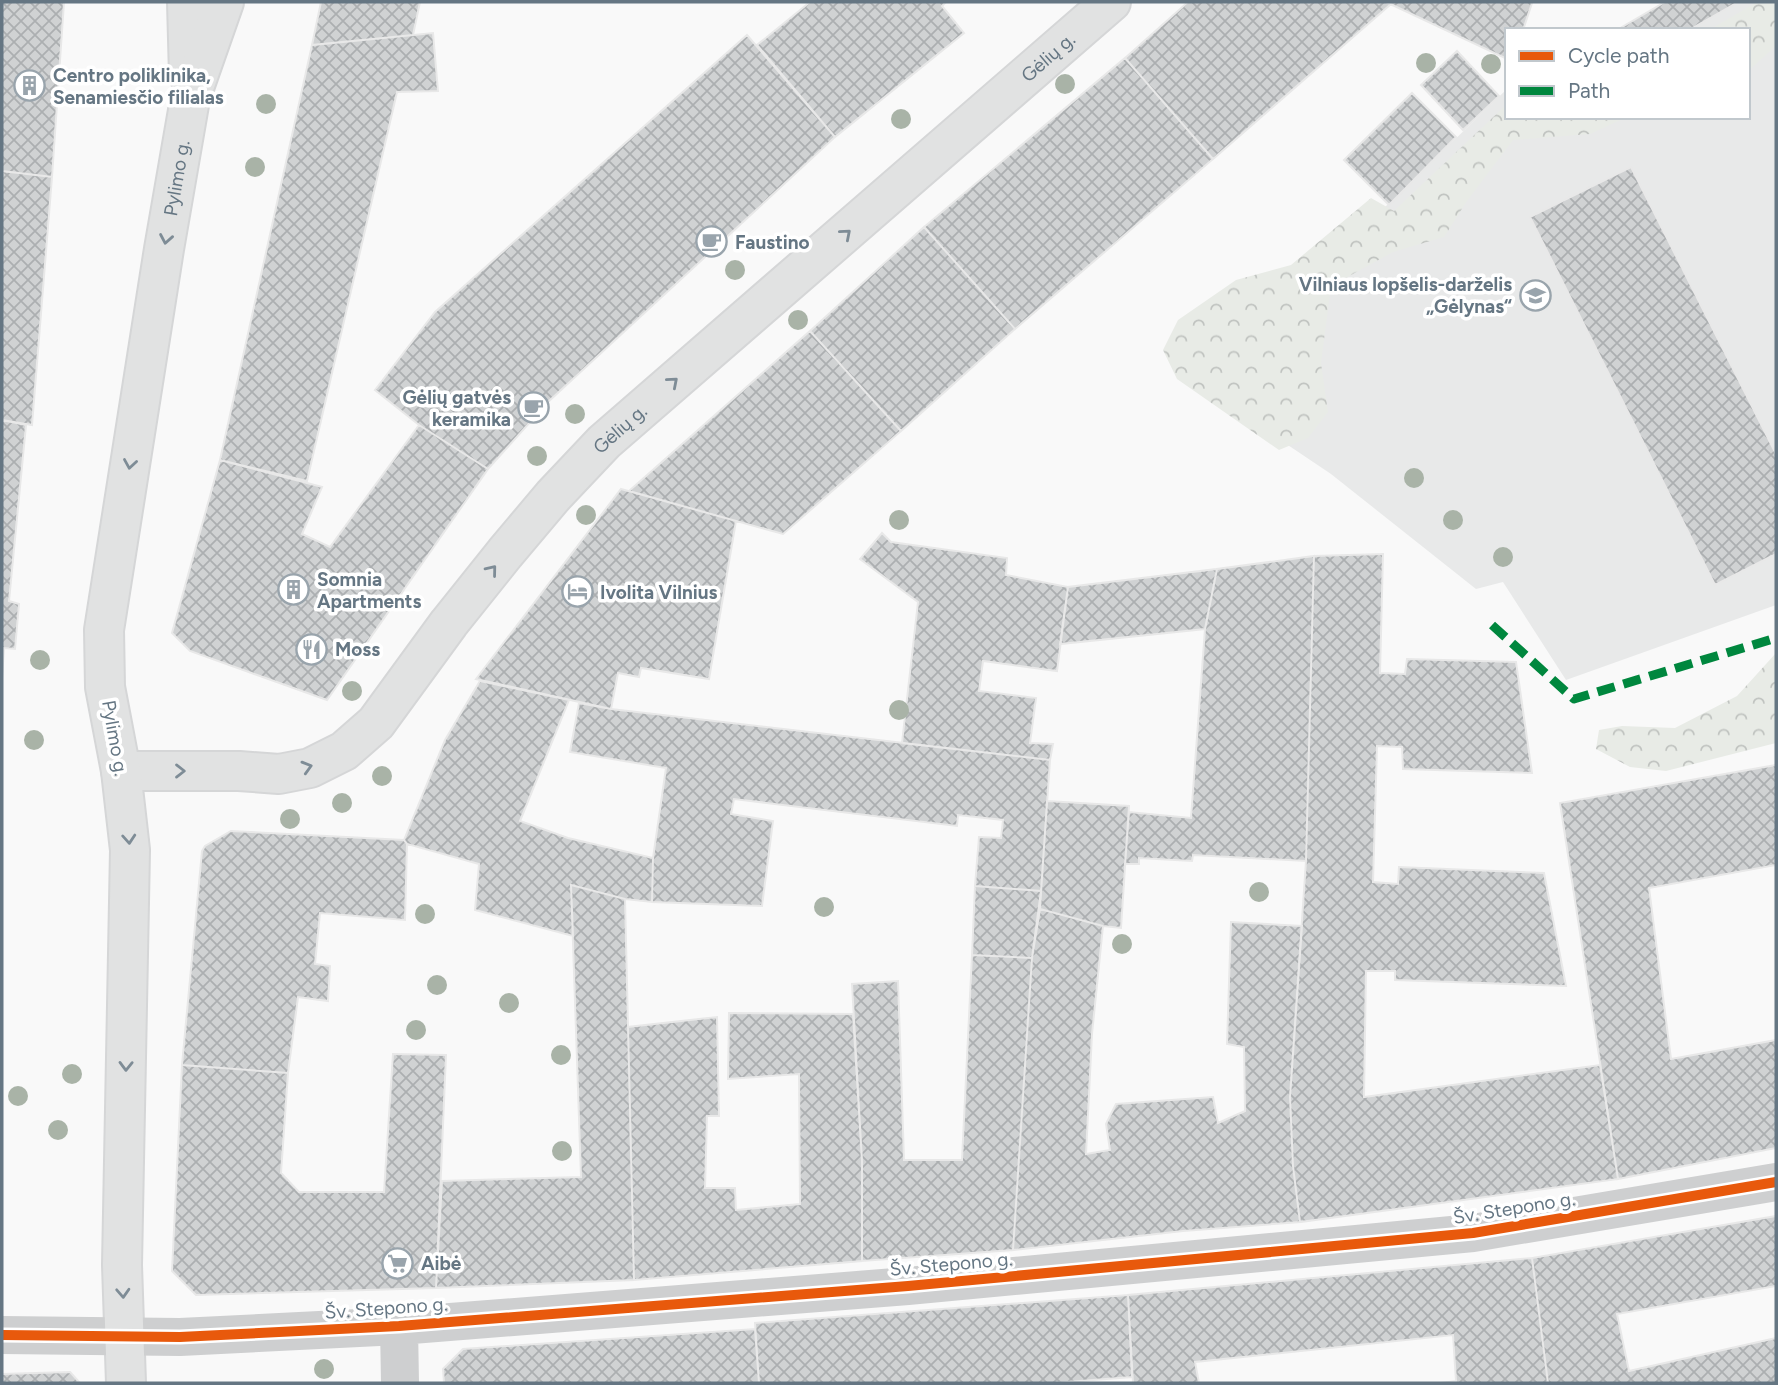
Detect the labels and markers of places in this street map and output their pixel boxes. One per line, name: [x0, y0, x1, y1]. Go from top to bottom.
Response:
place label: Centro poliklinika, Senamiesčio filialas: [53, 64, 224, 109]
building icon: Centro poliklinika, Senamiesčio filialas: [13, 69, 47, 103]
cafe icon: Faustino: [695, 225, 729, 259]
place label: Faustino: [735, 231, 810, 254]
place label: Vilniaus lopšelis-darželis „Gėlynas“: [1299, 273, 1512, 318]
school or university icon: Vilniaus lopšelis-darželis „Gėlynas“: [1518, 278, 1552, 312]
place label: Gėlių gatvės keramika: [402, 386, 511, 431]
cafe icon: Gėlių gatvės keramika: [517, 391, 551, 425]
place label: Somnia Apartments: [317, 568, 421, 613]
building icon: Somnia Apartments: [277, 573, 311, 607]
hotel icon: Ivolita Vilnius: [560, 575, 594, 609]
place label: Ivolita Vilnius: [600, 581, 717, 604]
restaurant icon: Moss: [295, 632, 329, 666]
place label: Moss: [335, 638, 380, 661]
supermarket icon: Aibė: [381, 1246, 415, 1280]
place label: Aibė: [421, 1252, 462, 1275]

